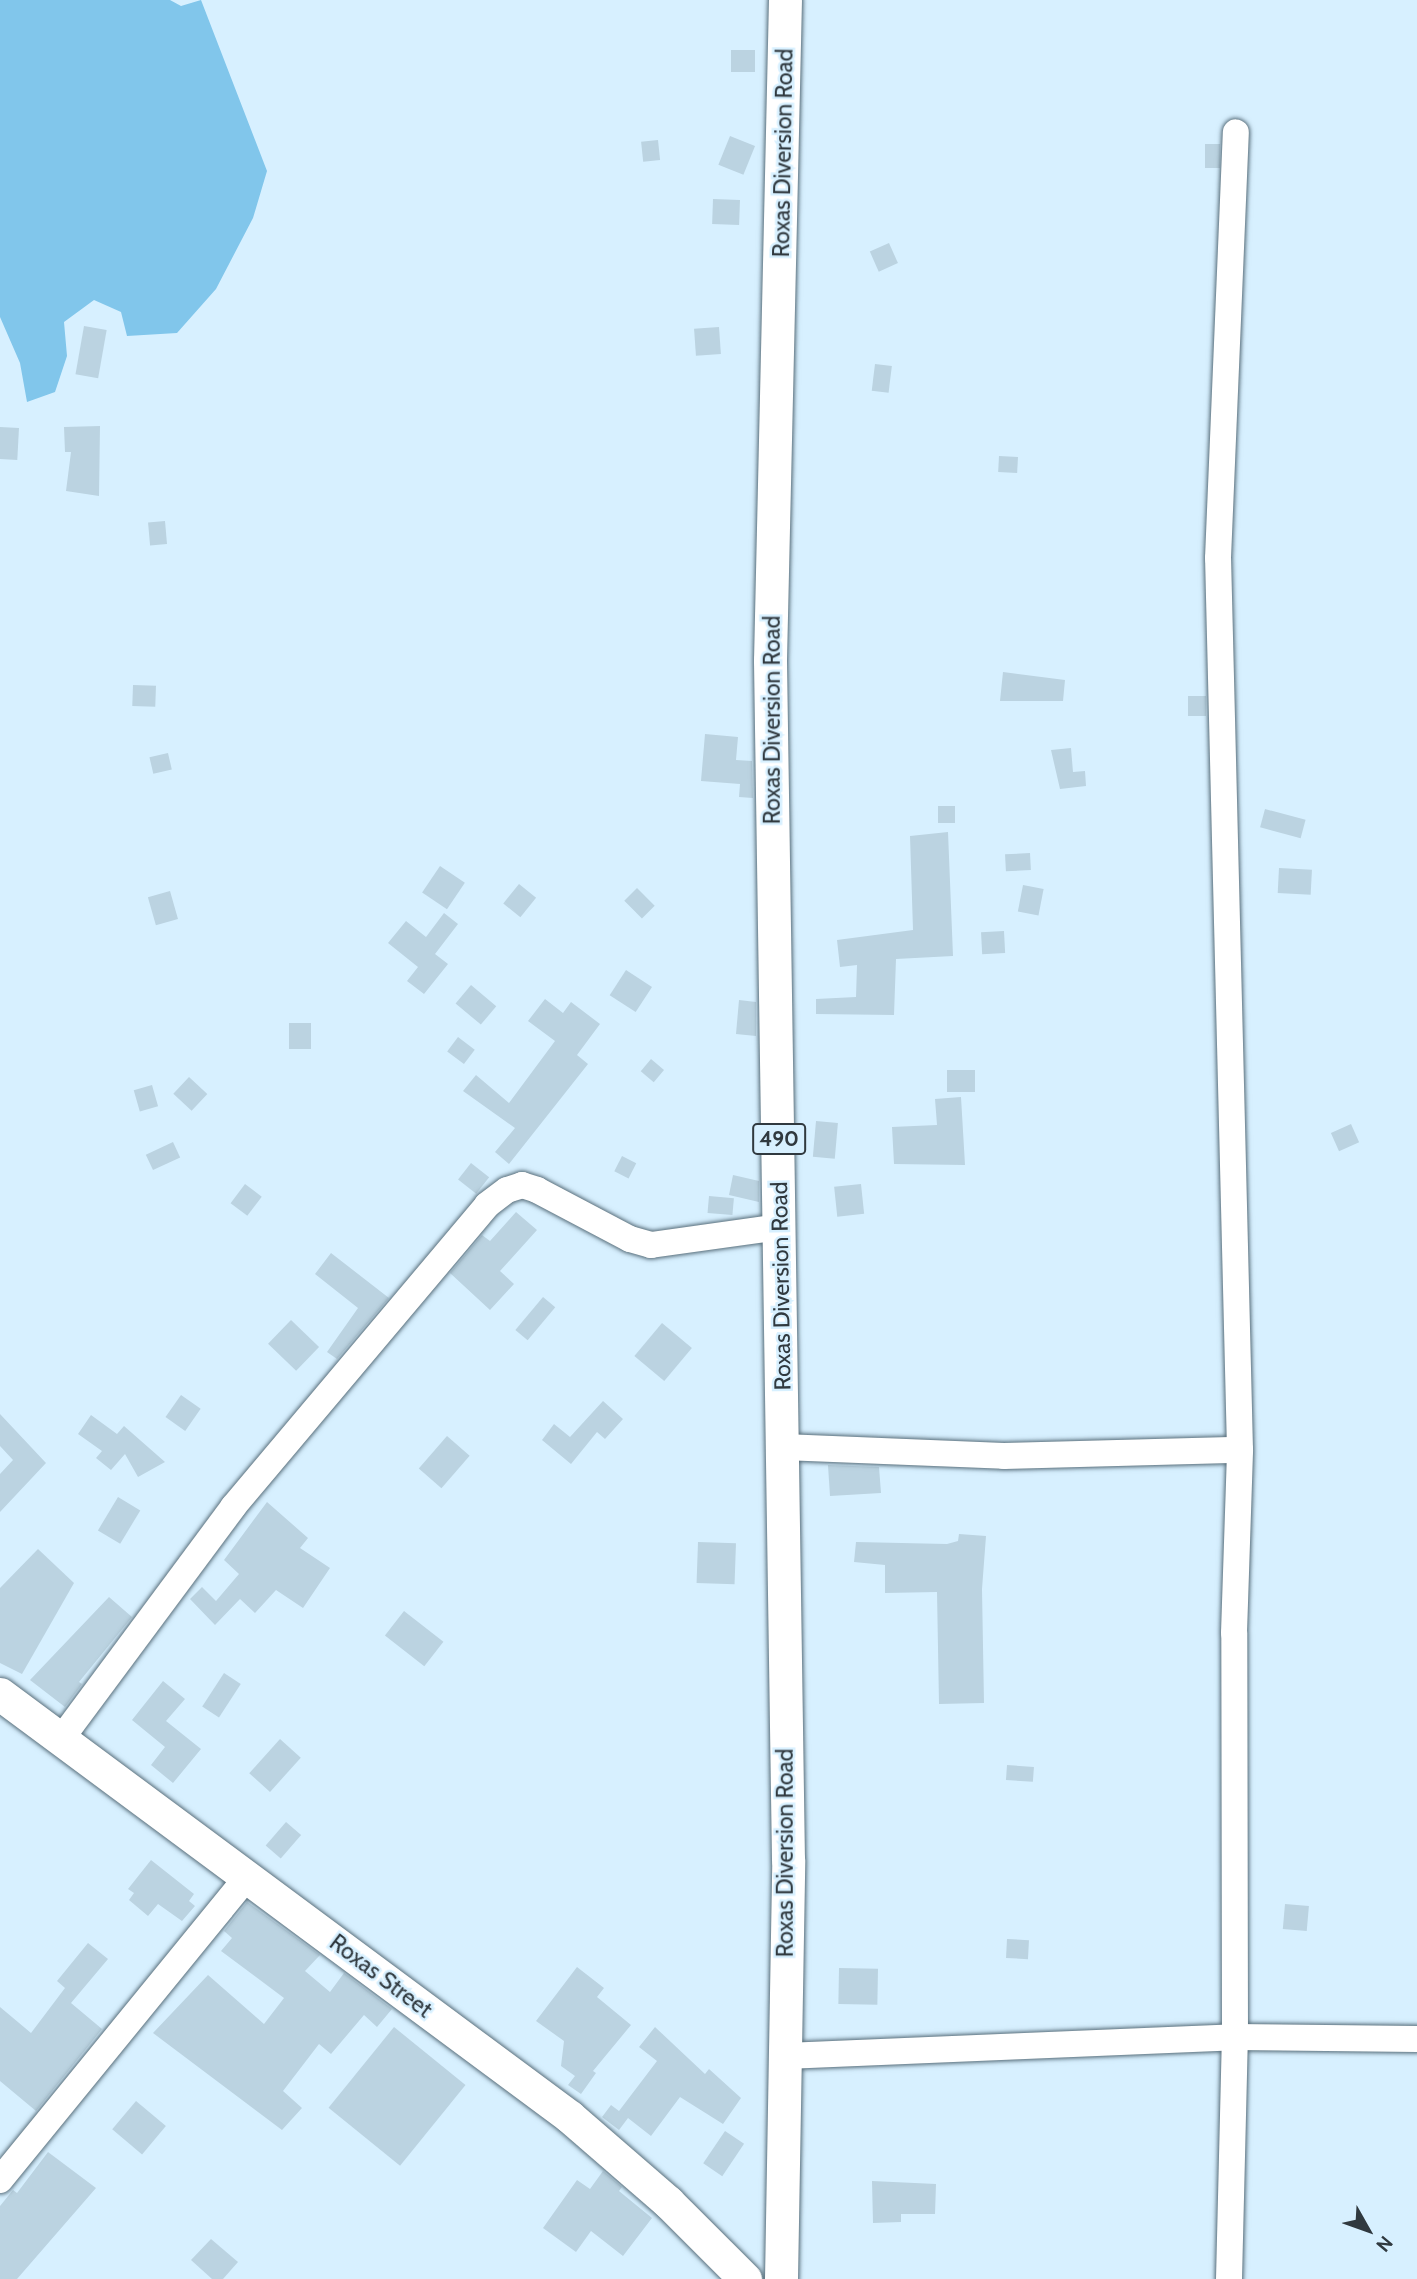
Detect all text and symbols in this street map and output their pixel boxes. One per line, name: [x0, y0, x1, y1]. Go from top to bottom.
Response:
street label: Roxas Diversion Road: [767, 48, 799, 258]
street label: Roxas Diversion Road: [758, 616, 786, 824]
road number: 490: [751, 1122, 807, 1156]
street label: Roxas Diversion Road: [765, 1181, 797, 1391]
street label: Roxas Diversion Road: [771, 1749, 799, 1957]
street label: Roxas Street: [324, 1928, 438, 2024]
north arrow: [1333, 2195, 1403, 2265]
text: N: [1371, 2231, 1398, 2256]

